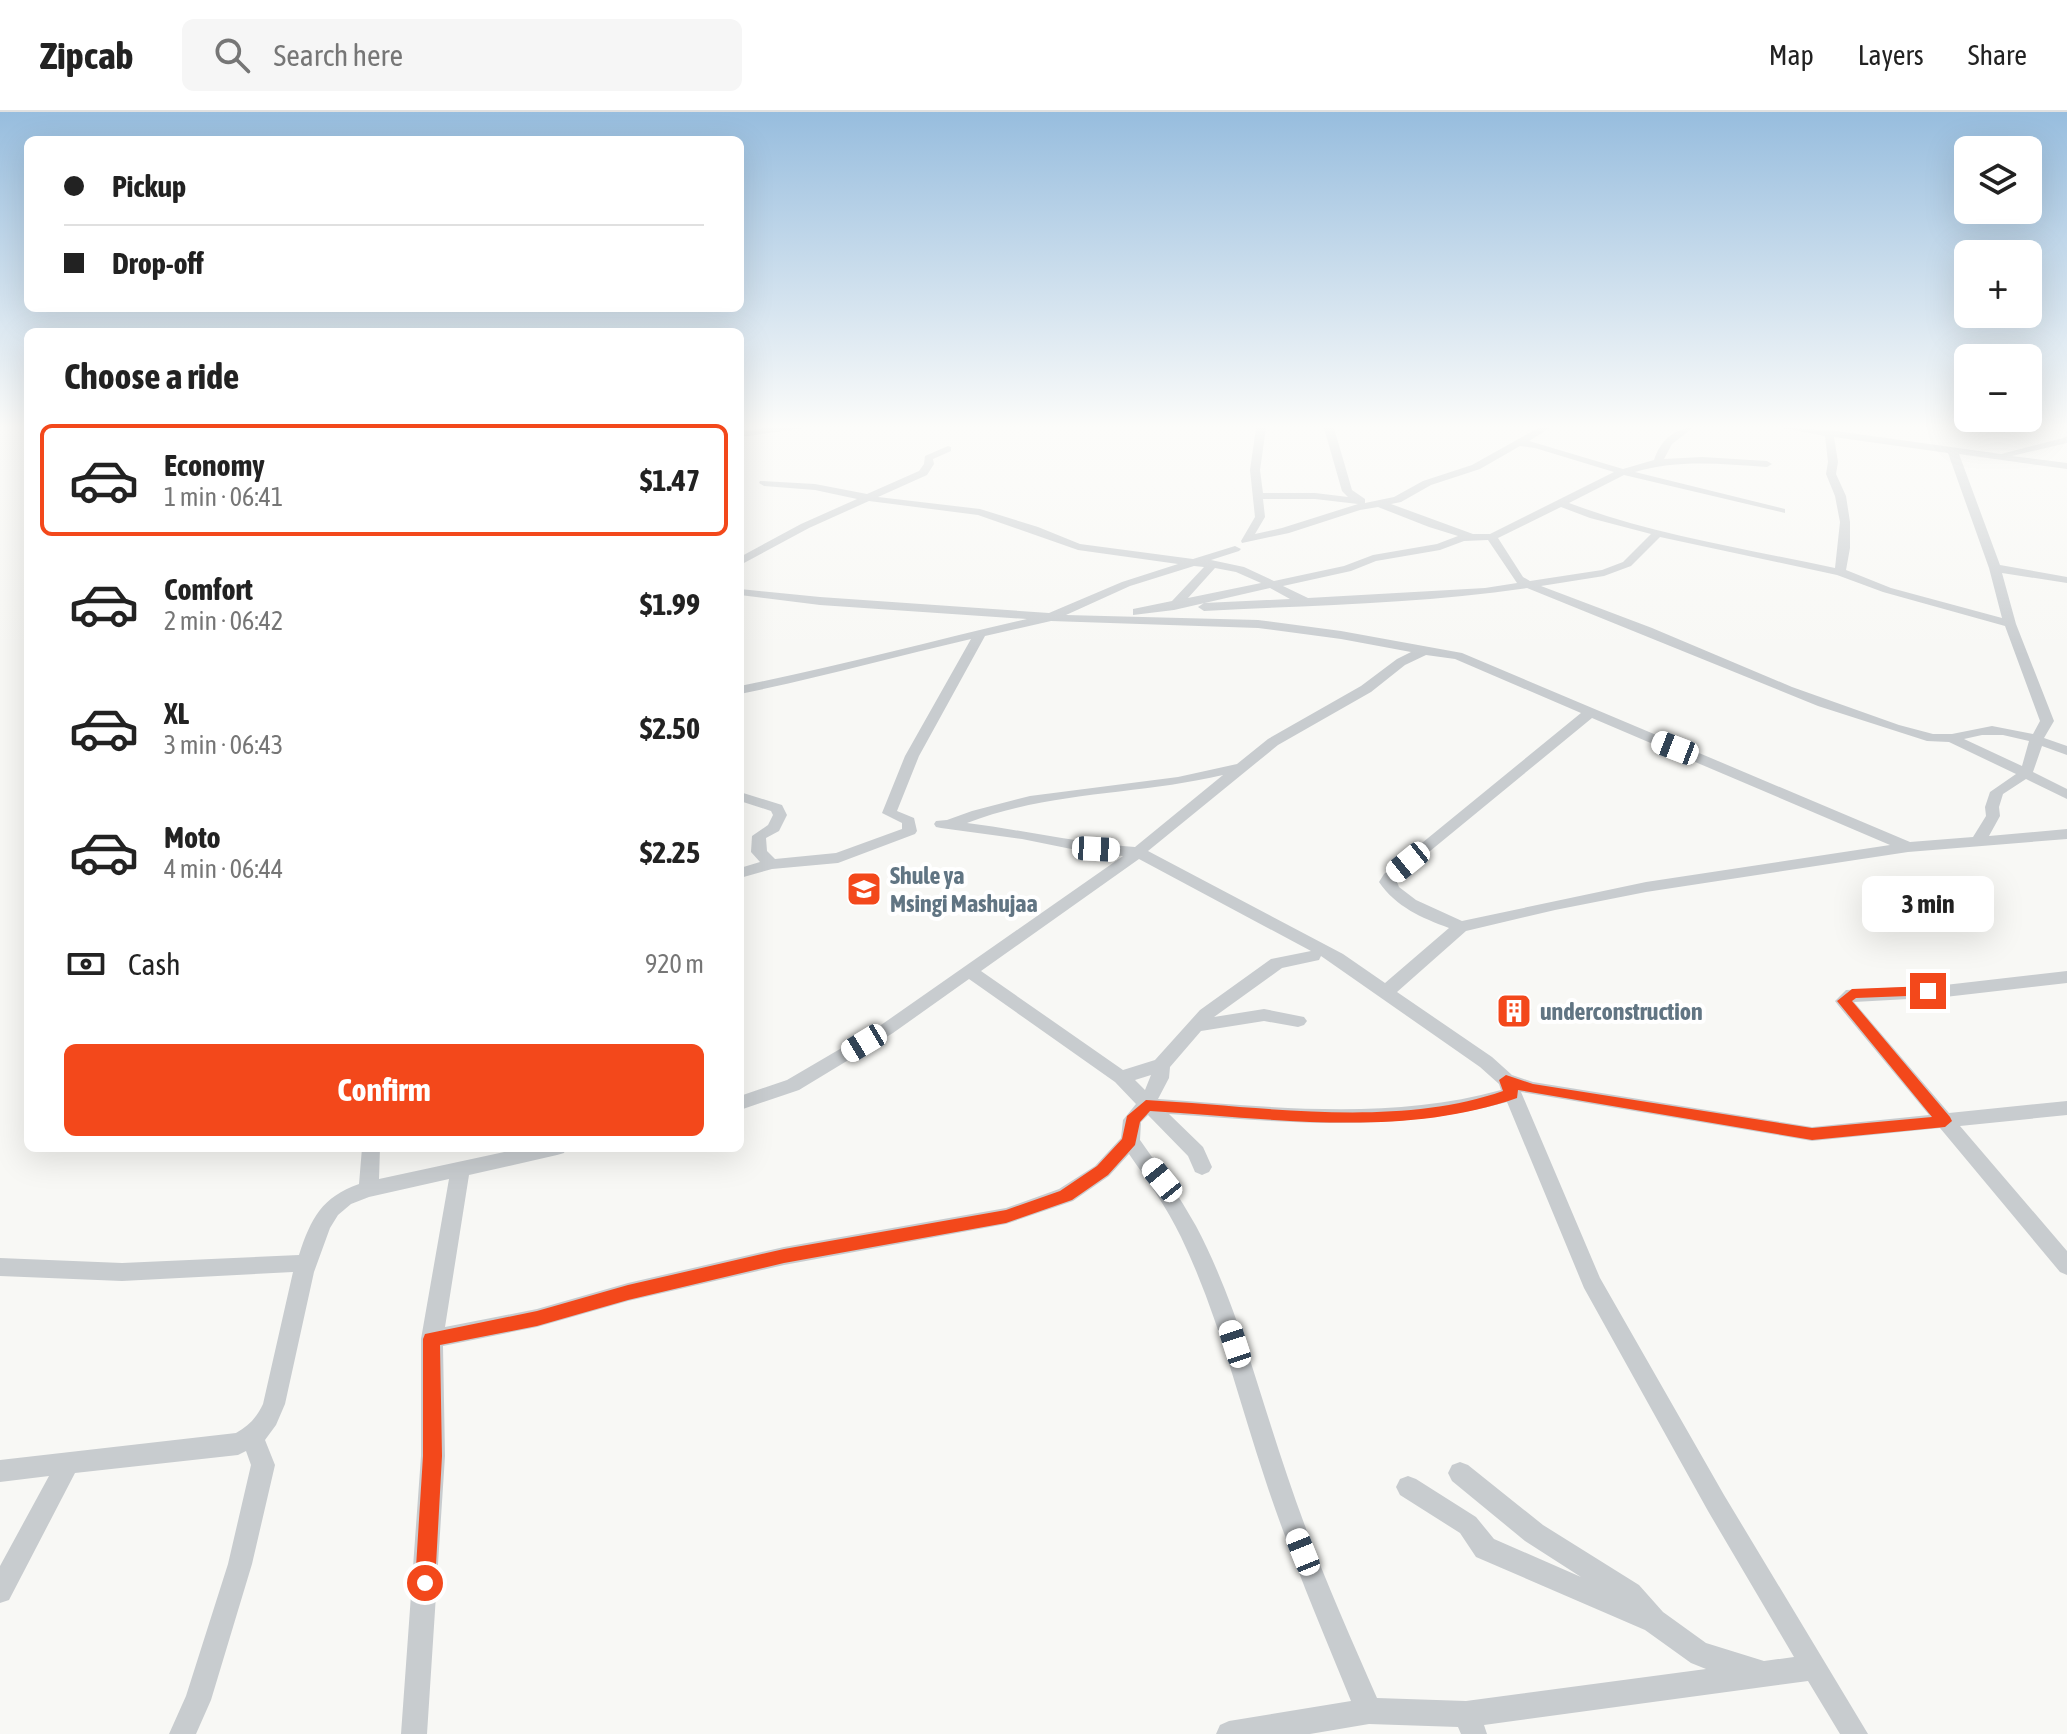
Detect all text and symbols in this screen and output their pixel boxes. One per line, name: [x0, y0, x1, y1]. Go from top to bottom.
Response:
search box: [182, 19, 742, 91]
icon: search: [210, 33, 254, 77]
text: Zipcab: [40, 34, 134, 77]
text: Search here: [274, 38, 403, 72]
text: Map: [1769, 39, 1814, 71]
text: Layers: [1858, 39, 1924, 71]
text: Share: [1968, 39, 2027, 71]
map controls: [1954, 136, 2042, 432]
button: layers: [1954, 136, 2042, 224]
text: Pickup: [112, 169, 186, 203]
button: +: [1954, 240, 2042, 328]
text: Drop-off: [112, 246, 204, 280]
button: −: [1954, 344, 2042, 432]
text: Choose a ride: [64, 355, 239, 397]
icon: car: [68, 444, 140, 516]
text: Economy: [164, 448, 265, 482]
text: $1.47: [640, 463, 700, 497]
text: 1 min · 06:41: [164, 482, 283, 512]
icon: car: [68, 568, 140, 640]
text: Comfort: [164, 572, 253, 606]
text: $1.99: [640, 587, 700, 621]
text: 2 min · 06:42: [164, 606, 283, 636]
icon: car: [68, 692, 140, 764]
text: XL: [164, 696, 189, 730]
text: $2.50: [640, 711, 700, 745]
car: [1648, 728, 1702, 768]
text: 3 min · 06:43: [164, 730, 283, 760]
icon: car: [68, 816, 140, 888]
text: Moto: [164, 820, 221, 854]
text: $2.25: [640, 835, 700, 869]
car: [1071, 836, 1121, 862]
car: [1382, 838, 1434, 886]
text: 4 min · 06:44: [164, 854, 283, 884]
place label: Shule ya Msingi Mashujaa: [890, 862, 1038, 917]
school or university icon: Shule ya Msingi Mashujaa: [845, 870, 883, 908]
callout: 3 min: [1862, 875, 1994, 931]
text: 3 min: [1901, 889, 1955, 919]
icon: cash: [64, 942, 108, 986]
text: Cash: [128, 947, 181, 981]
text: 920 m: [645, 949, 704, 979]
route end: [1910, 973, 1946, 1009]
building icon: underconstruction: [1495, 992, 1533, 1030]
place label: underconstruction: [1540, 998, 1703, 1025]
car: [837, 1020, 891, 1066]
button: Confirm: [64, 1044, 704, 1136]
car: [1138, 1154, 1186, 1206]
car: [1216, 1317, 1254, 1371]
car: [1283, 1525, 1323, 1579]
route start: [407, 1565, 443, 1601]

